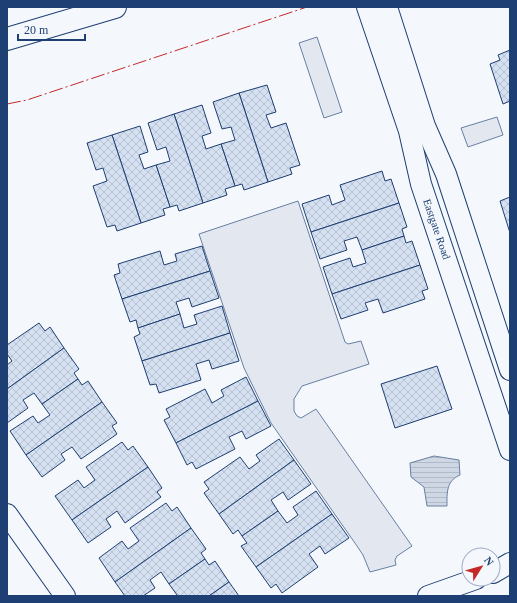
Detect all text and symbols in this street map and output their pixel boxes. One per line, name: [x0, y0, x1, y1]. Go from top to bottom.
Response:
scale bar: [18, 16, 85, 42]
text: 20 m: [24, 23, 49, 37]
street label: Eastgate Road: [421, 197, 453, 261]
north arrow: [461, 547, 501, 587]
text: N: [482, 554, 496, 568]

